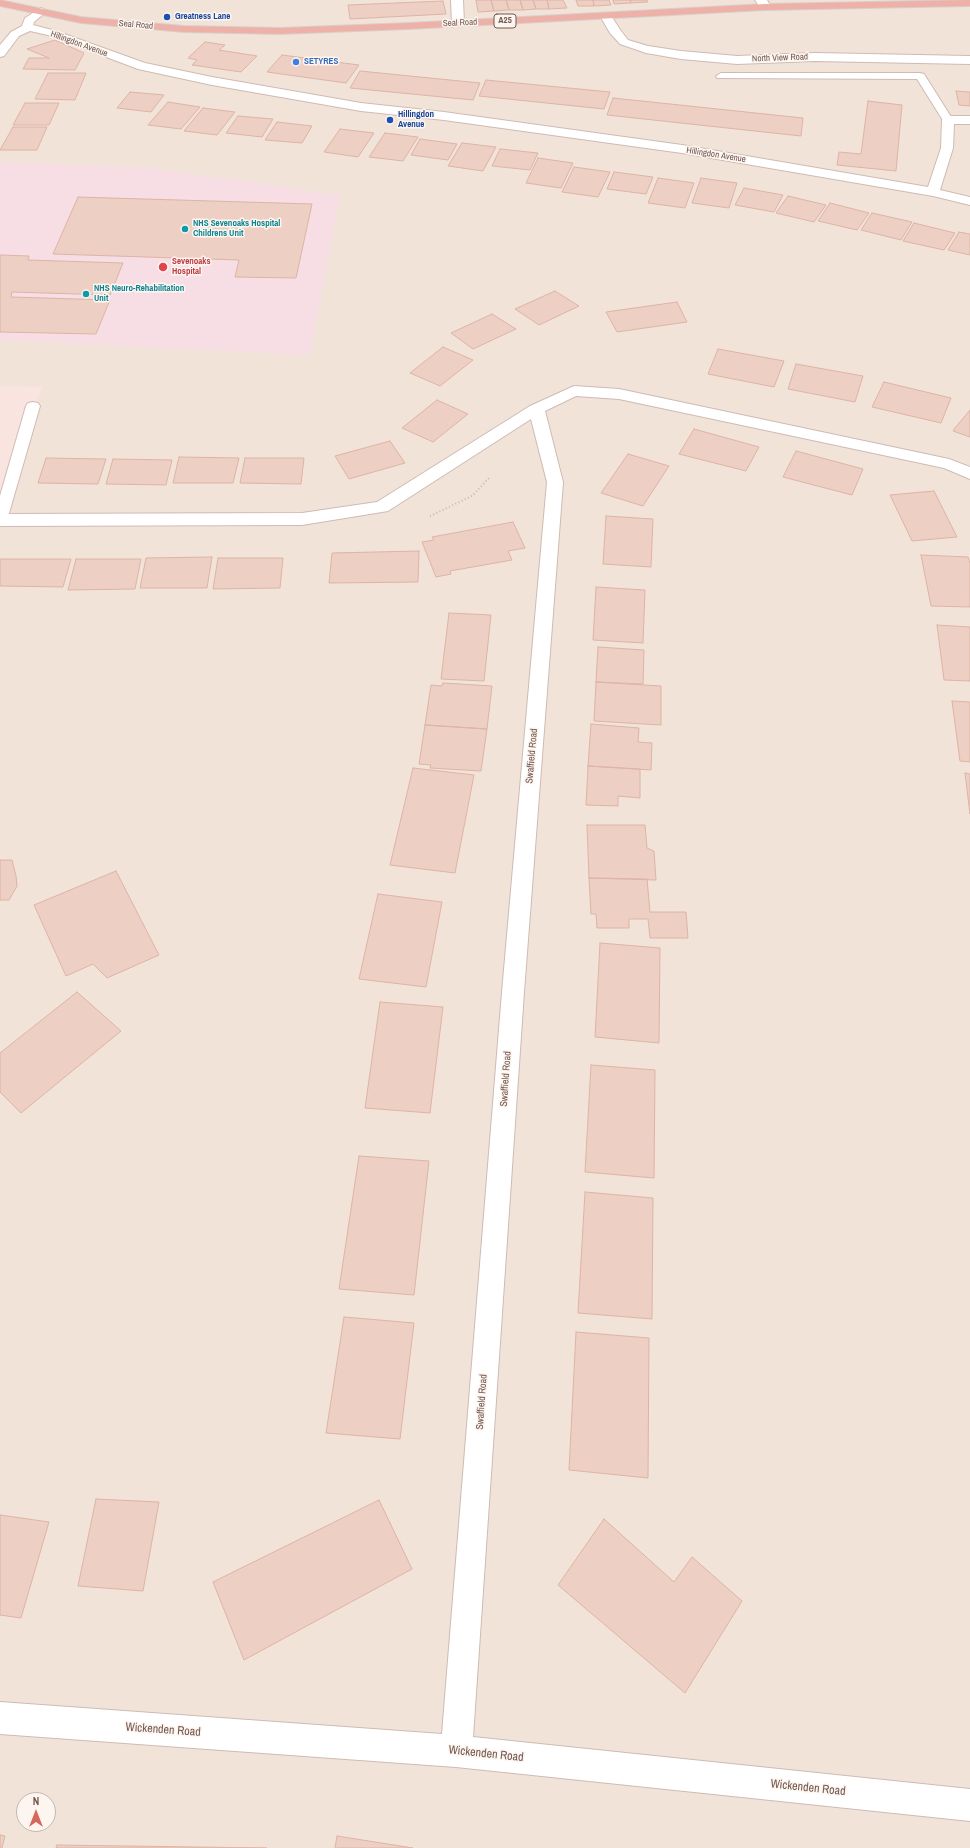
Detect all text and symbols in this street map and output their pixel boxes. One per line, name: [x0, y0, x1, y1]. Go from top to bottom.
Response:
marker: Greatness Lane: [162, 12, 172, 22]
place label: Greatness Lane: [175, 12, 230, 22]
road number: A25: [494, 14, 516, 28]
street label: Seal Road: [443, 17, 477, 29]
street label: Seal Road: [118, 18, 154, 32]
street label: Hillingdon Avenue: [49, 29, 109, 59]
street label: North View Road: [752, 52, 808, 64]
marker: SETYRES: [291, 57, 301, 67]
place label: SETYRES: [304, 57, 338, 67]
place label: Hillingdon Avenue: [398, 110, 434, 131]
marker: Hillingdon Avenue: [385, 115, 395, 125]
street label: Hillingdon Avenue: [685, 145, 747, 165]
place label: NHS Sevenoaks Hospital Childrens Unit: [193, 219, 280, 240]
marker: NHS Sevenoaks Hospital Childrens Unit: [180, 224, 190, 234]
place label: Sevenoaks Hospital: [172, 257, 211, 278]
marker: Sevenoaks Hospital: [157, 261, 169, 273]
place label: NHS Neuro-Rehabilitation Unit: [94, 284, 184, 305]
marker: NHS Neuro-Rehabilitation Unit: [81, 289, 91, 299]
street label: Swaffield Road: [524, 728, 540, 784]
street label: Swaffield Road: [498, 1051, 514, 1107]
street label: Swaffield Road: [474, 1374, 490, 1430]
street label: Wickenden Road: [125, 1720, 201, 1740]
street label: Wickenden Road: [448, 1743, 524, 1765]
street label: Wickenden Road: [770, 1777, 846, 1799]
north arrow: [16, 1792, 56, 1832]
text: N: [33, 1794, 39, 1808]

